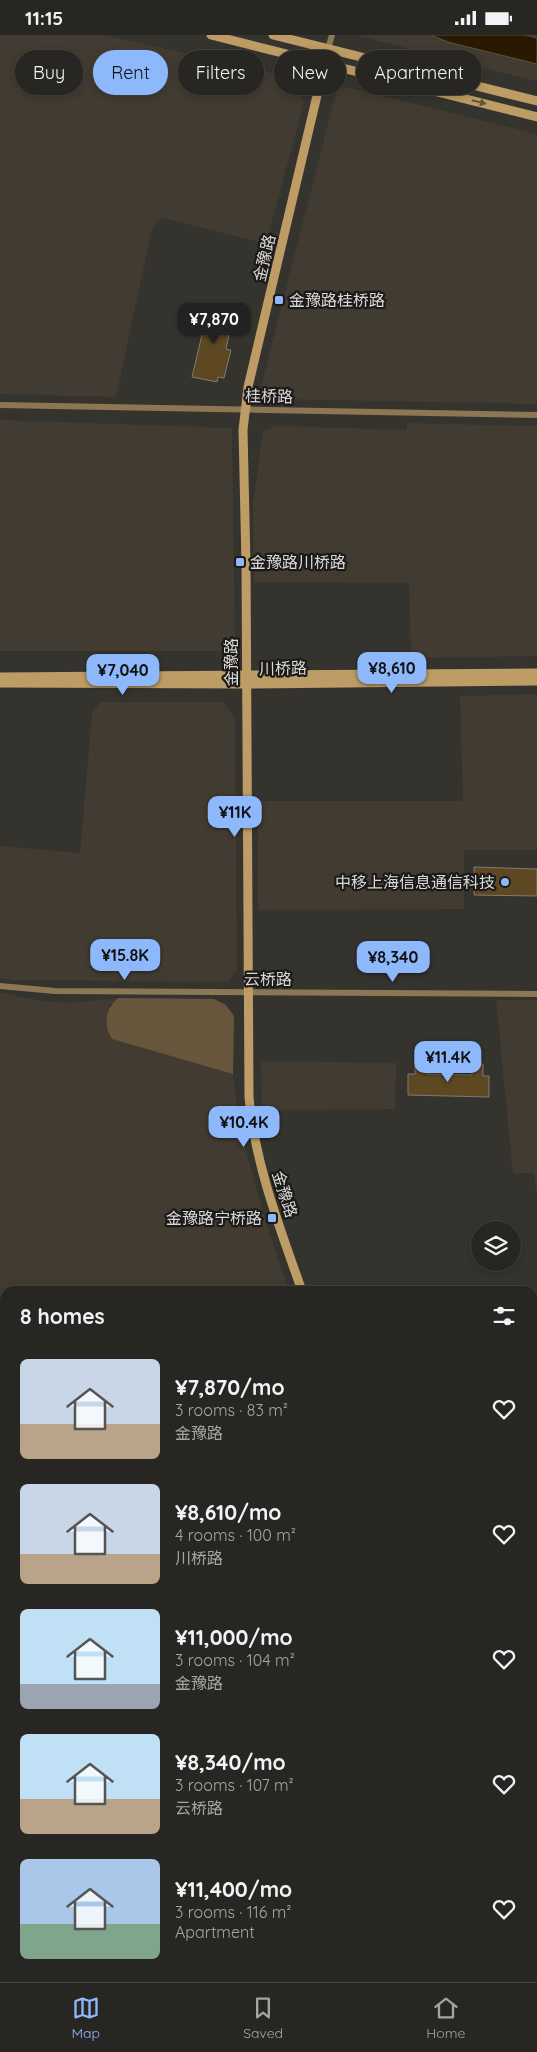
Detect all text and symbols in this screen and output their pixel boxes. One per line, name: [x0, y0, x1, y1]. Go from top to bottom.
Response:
text: 11:15: [25, 6, 63, 30]
chip: Buy: [15, 50, 83, 95]
chip: Rent: [93, 50, 168, 95]
chip: Filters: [178, 50, 264, 95]
chip: New: [274, 50, 346, 95]
chip: Apartment: [356, 50, 482, 95]
one-way arrow: [472, 98, 487, 106]
street label: 金豫路: [249, 232, 279, 284]
place label: 金豫路桂桥路: [289, 290, 385, 310]
marker: 金豫路桂桥路: [273, 294, 285, 306]
pin: ¥7,870: [173, 303, 255, 345]
text: ¥7,870: [189, 309, 239, 329]
street label: 桂桥路: [245, 386, 293, 406]
place label: 金豫路川桥路: [250, 552, 346, 572]
marker: 金豫路川桥路: [234, 556, 246, 568]
street label: 金豫路: [221, 638, 241, 686]
pin: ¥8,610: [351, 651, 433, 694]
pin: ¥7,040: [82, 653, 164, 696]
street label: 川桥路: [259, 658, 307, 678]
text: ¥8,610: [368, 658, 416, 678]
text: ¥7,040: [97, 660, 149, 680]
pin: ¥11K: [205, 795, 265, 838]
text: ¥11K: [219, 802, 251, 822]
place label: 中移上海信息通信科技: [335, 872, 495, 892]
marker: 中移上海信息通信科技: [499, 876, 511, 888]
pin: ¥15.8K: [84, 939, 166, 981]
pin: ¥8,340: [352, 941, 434, 983]
text: ¥15.8K: [101, 945, 149, 965]
text: ¥8,340: [368, 947, 418, 967]
street label: 云桥路: [244, 969, 292, 989]
pin: ¥11.4K: [407, 1041, 489, 1083]
text: ¥11.4K: [425, 1047, 471, 1067]
pin: ¥10.4K: [203, 1105, 285, 1148]
text: ¥10.4K: [220, 1112, 268, 1132]
street label: 金豫路: [268, 1168, 302, 1220]
place label: 金豫路宁桥路: [166, 1208, 262, 1228]
marker: 金豫路宁桥路: [266, 1212, 278, 1224]
map controls: [471, 1221, 521, 1271]
button: layers: [471, 1221, 521, 1271]
icon: filters: [490, 1302, 518, 1330]
text: 8 homes: [20, 1303, 105, 1329]
text: ¥7,870/mo: [175, 1374, 285, 1400]
icon: home: [60, 1379, 120, 1439]
icon: heart: [490, 1395, 518, 1423]
text: 3 rooms · 83 m²: [175, 1400, 288, 1420]
text: 金豫路: [175, 1423, 223, 1443]
text: ¥8,610/mo: [175, 1499, 281, 1525]
icon: home: [60, 1504, 120, 1564]
icon: heart: [490, 1520, 518, 1548]
text: 4 rooms · 100 m²: [175, 1525, 296, 1545]
text: 川桥路: [175, 1548, 223, 1568]
text: ¥11,000/mo: [175, 1624, 293, 1650]
icon: home: [60, 1629, 120, 1689]
icon: heart: [490, 1645, 518, 1673]
text: 3 rooms · 104 m²: [175, 1650, 295, 1670]
text: 金豫路: [175, 1673, 223, 1693]
text: ¥8,340/mo: [175, 1749, 286, 1775]
icon: home: [60, 1754, 120, 1814]
icon: heart: [490, 1770, 518, 1798]
text: 3 rooms · 107 m²: [175, 1775, 294, 1795]
text: 云桥路: [175, 1798, 223, 1818]
text: ¥11,400/mo: [175, 1876, 292, 1902]
icon: home: [60, 1879, 120, 1939]
icon: heart: [490, 1895, 518, 1923]
text: 3 rooms · 116 m²: [175, 1902, 291, 1922]
text: Apartment: [175, 1922, 255, 1942]
tab: Map: [72, 1994, 100, 2042]
tab: Saved: [243, 1994, 283, 2042]
tab: Home: [426, 1994, 465, 2042]

